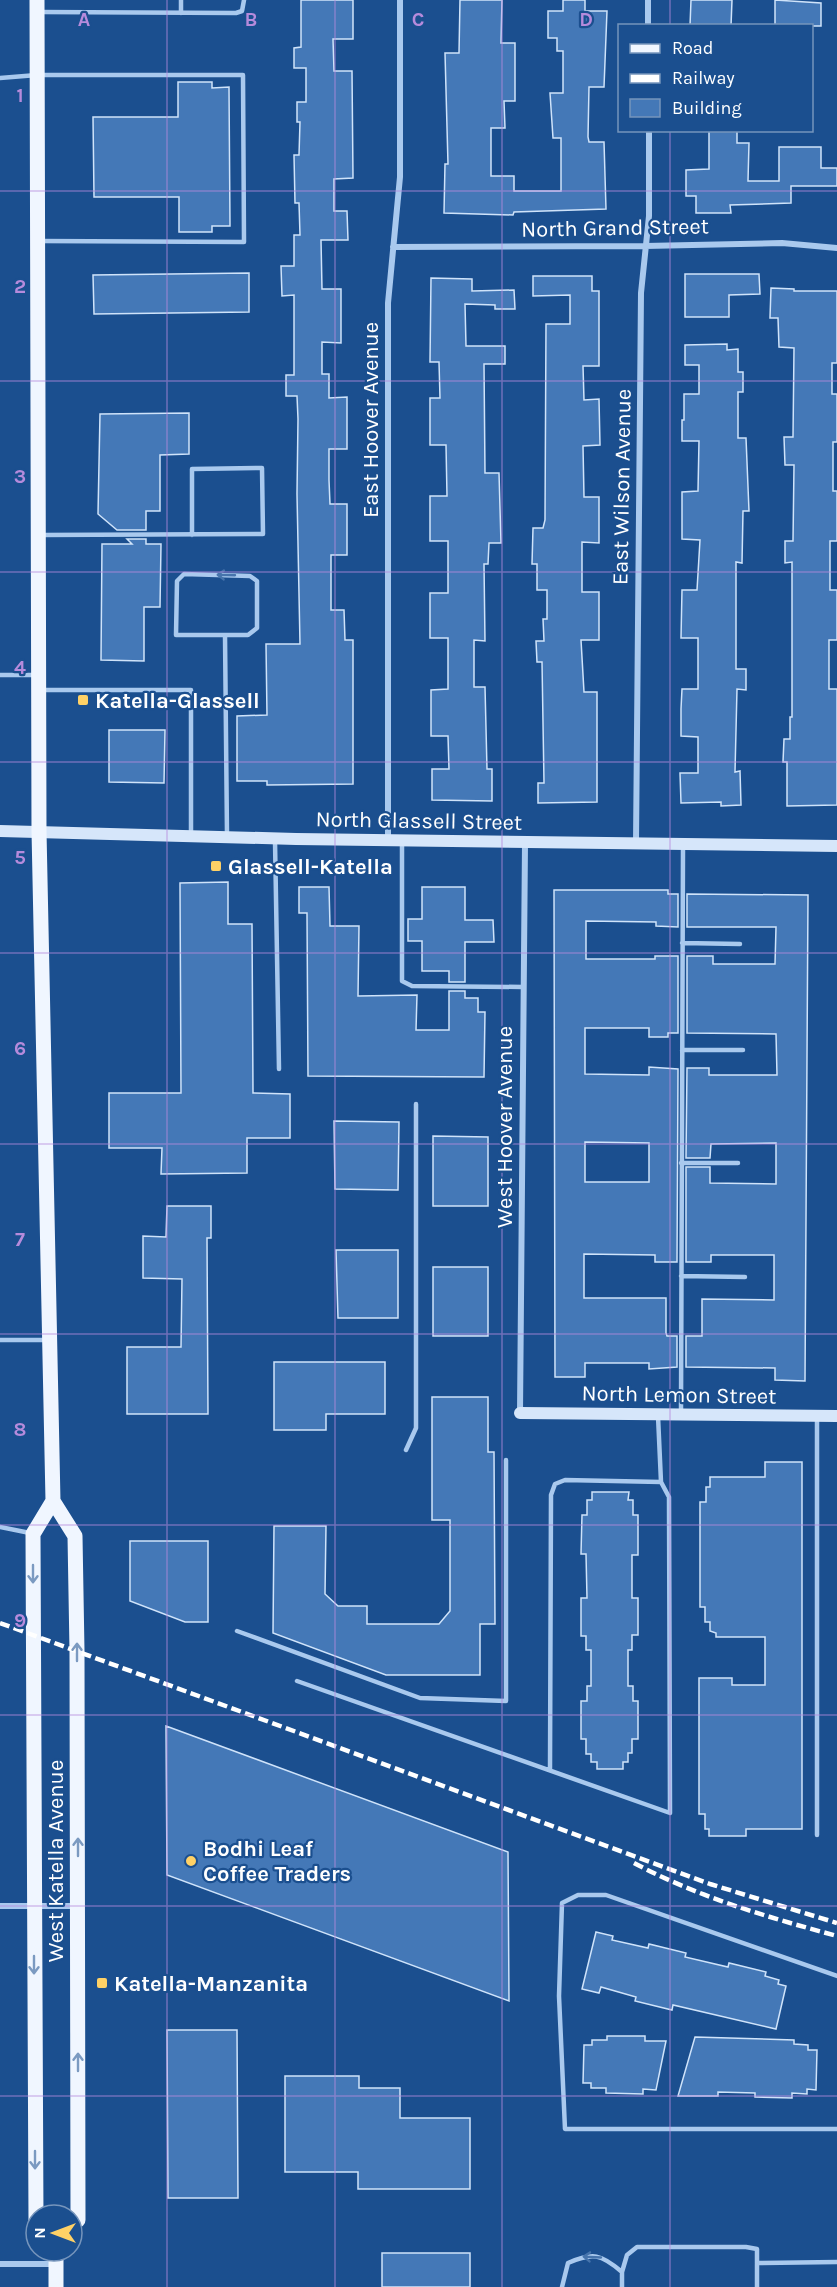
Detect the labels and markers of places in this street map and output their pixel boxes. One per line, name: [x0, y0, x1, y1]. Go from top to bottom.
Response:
place label: Katella-Glassell: [95, 688, 260, 714]
marker: Katella-Glassell: [76, 693, 90, 707]
place label: Glassell-Katella: [228, 854, 393, 880]
marker: Glassell-Katella: [209, 859, 223, 873]
place label: Bodhi Leaf Coffee Traders: [203, 1836, 351, 1887]
marker: Bodhi Leaf Coffee Traders: [184, 1854, 198, 1868]
place label: Katella-Manzanita: [114, 1971, 308, 1997]
marker: Katella-Manzanita: [95, 1976, 109, 1990]

